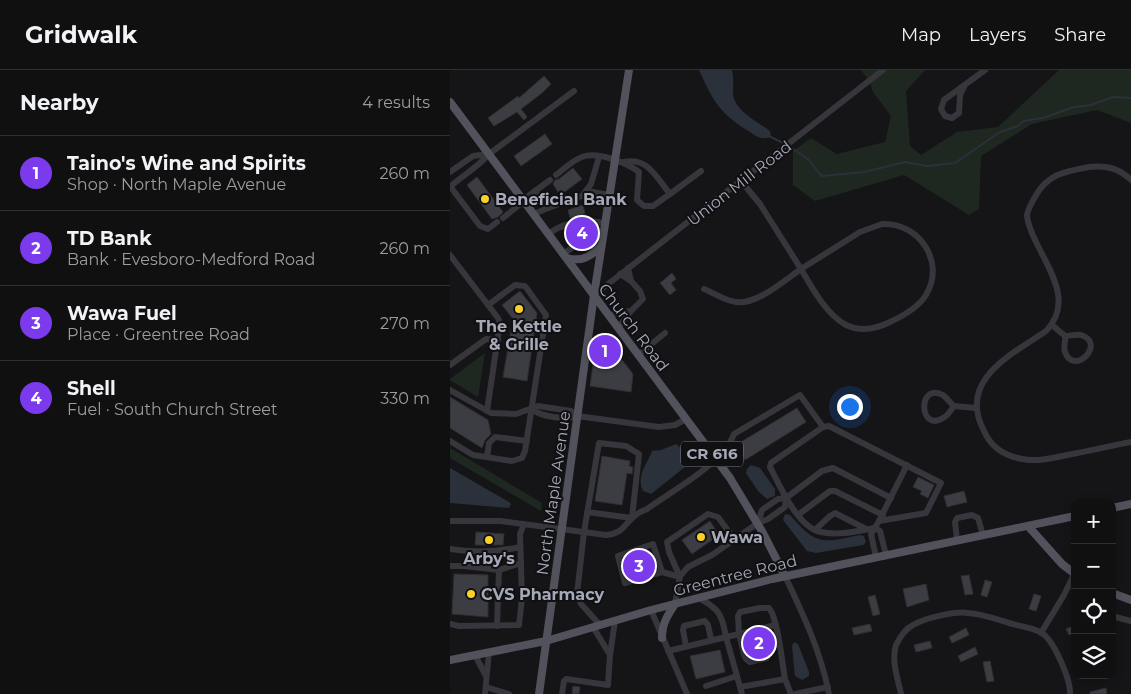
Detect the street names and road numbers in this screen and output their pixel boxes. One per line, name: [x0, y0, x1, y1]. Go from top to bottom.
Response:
street label: Union Mill Road: [683, 137, 795, 230]
street label: Church Road: [594, 280, 673, 375]
street label: North Maple Avenue: [533, 410, 574, 576]
road number: CR 616: [681, 442, 743, 466]
street label: Greentree Road: [671, 551, 799, 600]

